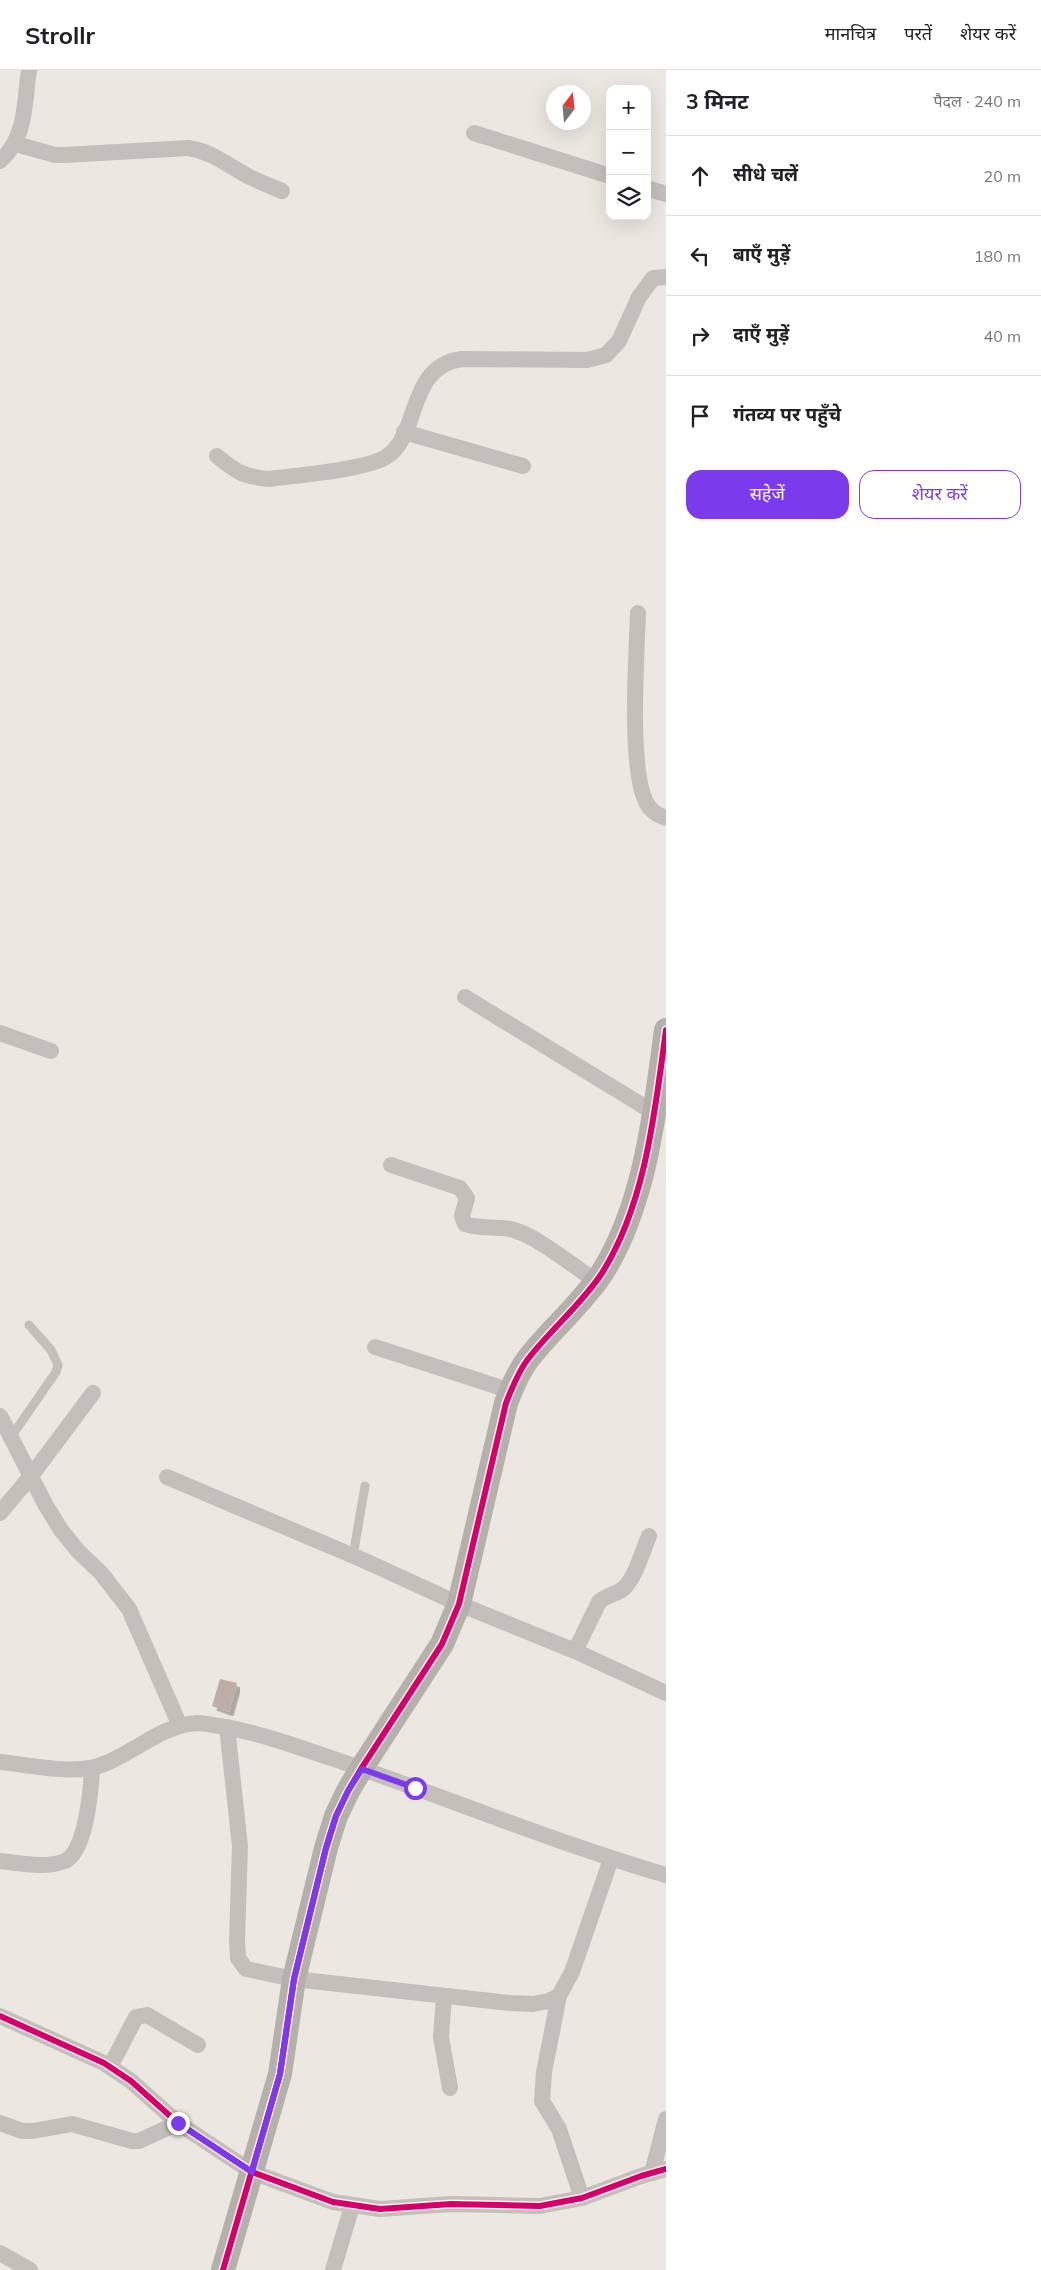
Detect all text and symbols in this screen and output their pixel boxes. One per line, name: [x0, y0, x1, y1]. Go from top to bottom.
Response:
text: Strollr: [25, 20, 95, 50]
text: मानचित्र: [825, 22, 876, 45]
text: परतें: [904, 22, 932, 45]
text: शेयर करें: [960, 22, 1016, 45]
north arrow: [546, 85, 591, 130]
map controls: [606, 85, 651, 220]
button: +: [606, 85, 651, 130]
text: 3 मिनट: [686, 88, 748, 114]
text: पैदल · 240 m: [933, 91, 1021, 111]
button: −: [606, 130, 651, 175]
icon: ahead: [686, 162, 714, 190]
text: सीधे चलें: [733, 162, 798, 186]
text: 20 m: [984, 166, 1021, 186]
button: layers: [606, 175, 651, 220]
icon: left: [686, 242, 714, 270]
text: बाएँ मुड़ें: [733, 242, 790, 266]
text: 180 m: [974, 246, 1021, 266]
icon: right: [686, 322, 714, 350]
text: दाएँ मुड़ें: [733, 322, 789, 346]
text: 40 m: [984, 326, 1021, 346]
icon: arrive: [686, 402, 714, 430]
text: गंतव्य पर पहुँचे: [733, 402, 841, 426]
button: सहेजें: [686, 470, 849, 519]
button: शेयर करें: [859, 470, 1021, 519]
route start: [404, 1777, 427, 1800]
route end: [167, 2112, 190, 2135]

